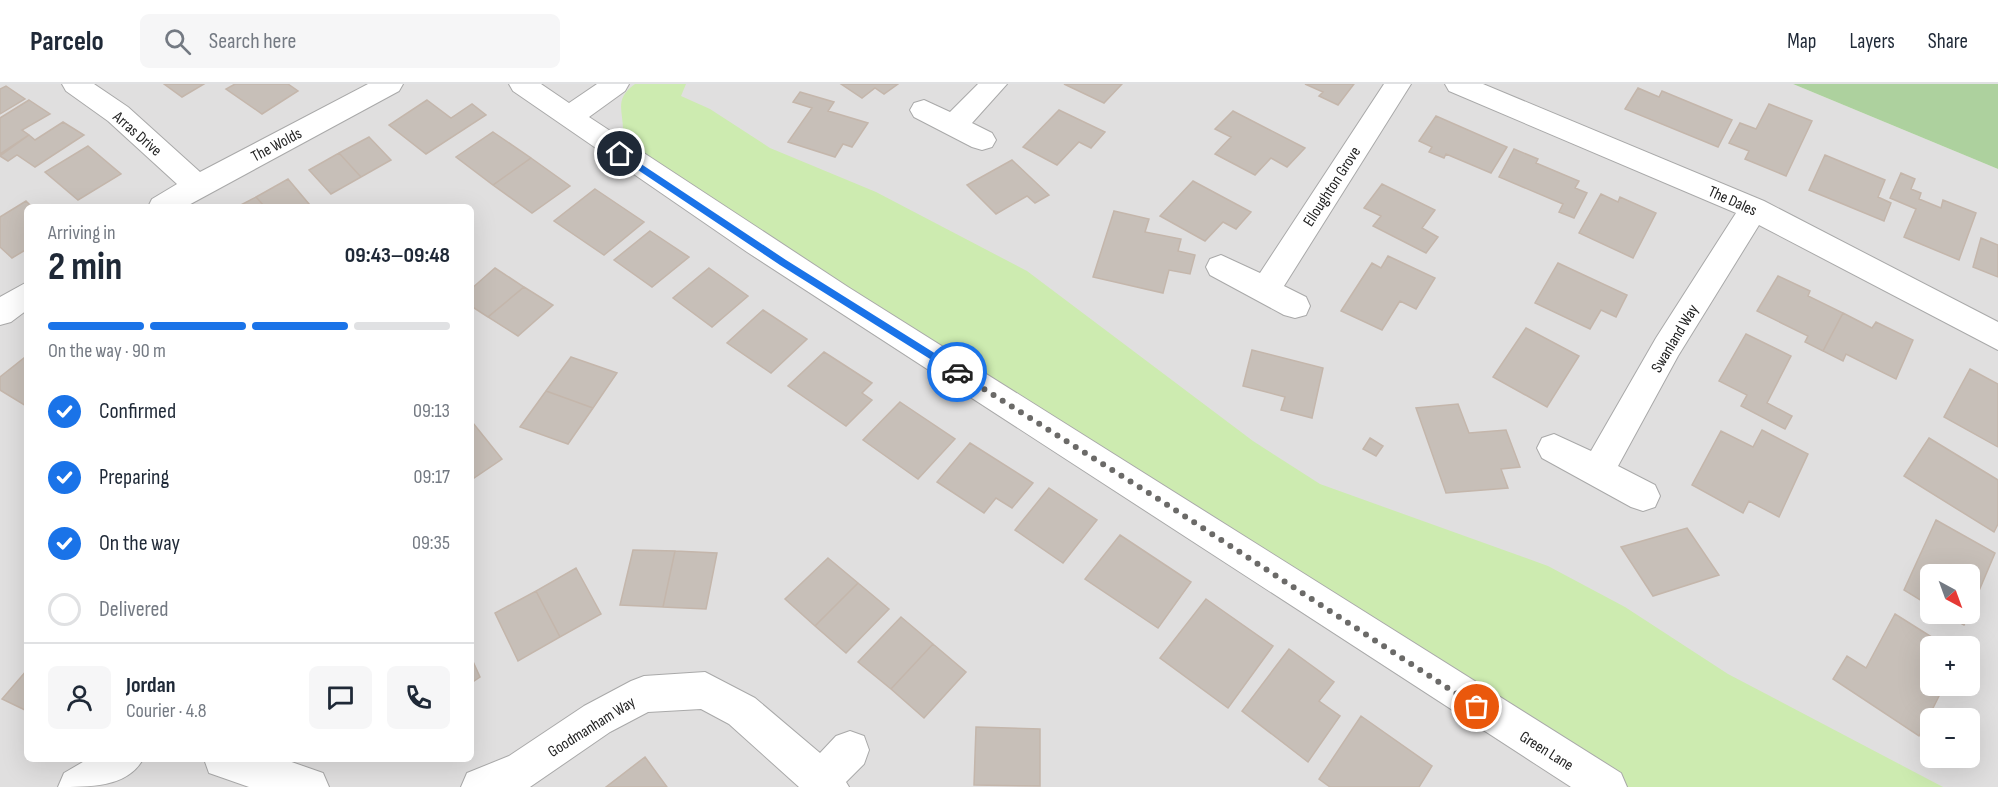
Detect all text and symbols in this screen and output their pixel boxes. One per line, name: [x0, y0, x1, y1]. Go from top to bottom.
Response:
search box: [140, 14, 560, 68]
text: Parcelo: [30, 25, 104, 58]
icon: search: [161, 25, 194, 58]
text: Search here: [209, 28, 296, 55]
text: Map: [1787, 29, 1816, 54]
text: Layers: [1849, 29, 1895, 54]
text: Share: [1928, 29, 1968, 54]
street label: Arras Drive: [108, 107, 165, 160]
street label: The Wolds: [248, 124, 305, 166]
pin: [594, 128, 645, 179]
icon: home: [603, 137, 636, 170]
street label: Elloughton Grove: [1299, 143, 1365, 230]
street label: The Dales: [1705, 182, 1760, 221]
text: Arriving in: [48, 221, 116, 245]
text: 09:43–09:48: [345, 242, 450, 269]
text: 2 min: [48, 244, 122, 291]
street label: Swanland Way: [1648, 301, 1703, 376]
text: On the way · 90 m: [48, 339, 166, 363]
courier: [927, 342, 987, 402]
icon: car: [941, 356, 974, 389]
icon: check: [48, 395, 81, 428]
text: Confirmed: [99, 398, 176, 425]
text: 09:13: [413, 399, 450, 423]
icon: check: [48, 461, 81, 494]
text: Preparing: [99, 464, 169, 491]
text: 09:17: [413, 465, 450, 489]
icon: check: [48, 527, 81, 560]
text: On the way: [99, 530, 180, 557]
text: 09:35: [412, 531, 450, 555]
north arrow: [1920, 564, 1980, 624]
map controls: [1920, 564, 1980, 768]
text: Delivered: [99, 596, 168, 623]
button: +: [1920, 636, 1980, 696]
button: person: [48, 666, 111, 729]
button: chat: [309, 666, 372, 729]
button: phone: [387, 666, 450, 729]
text: Jordan: [126, 672, 175, 699]
pin: [1451, 681, 1502, 732]
icon: bag: [1460, 690, 1493, 723]
street label: Goodmanham Way: [545, 693, 639, 762]
text: Courier · 4.8: [126, 699, 207, 723]
button: −: [1920, 708, 1980, 768]
street label: Green Lane: [1516, 727, 1577, 775]

